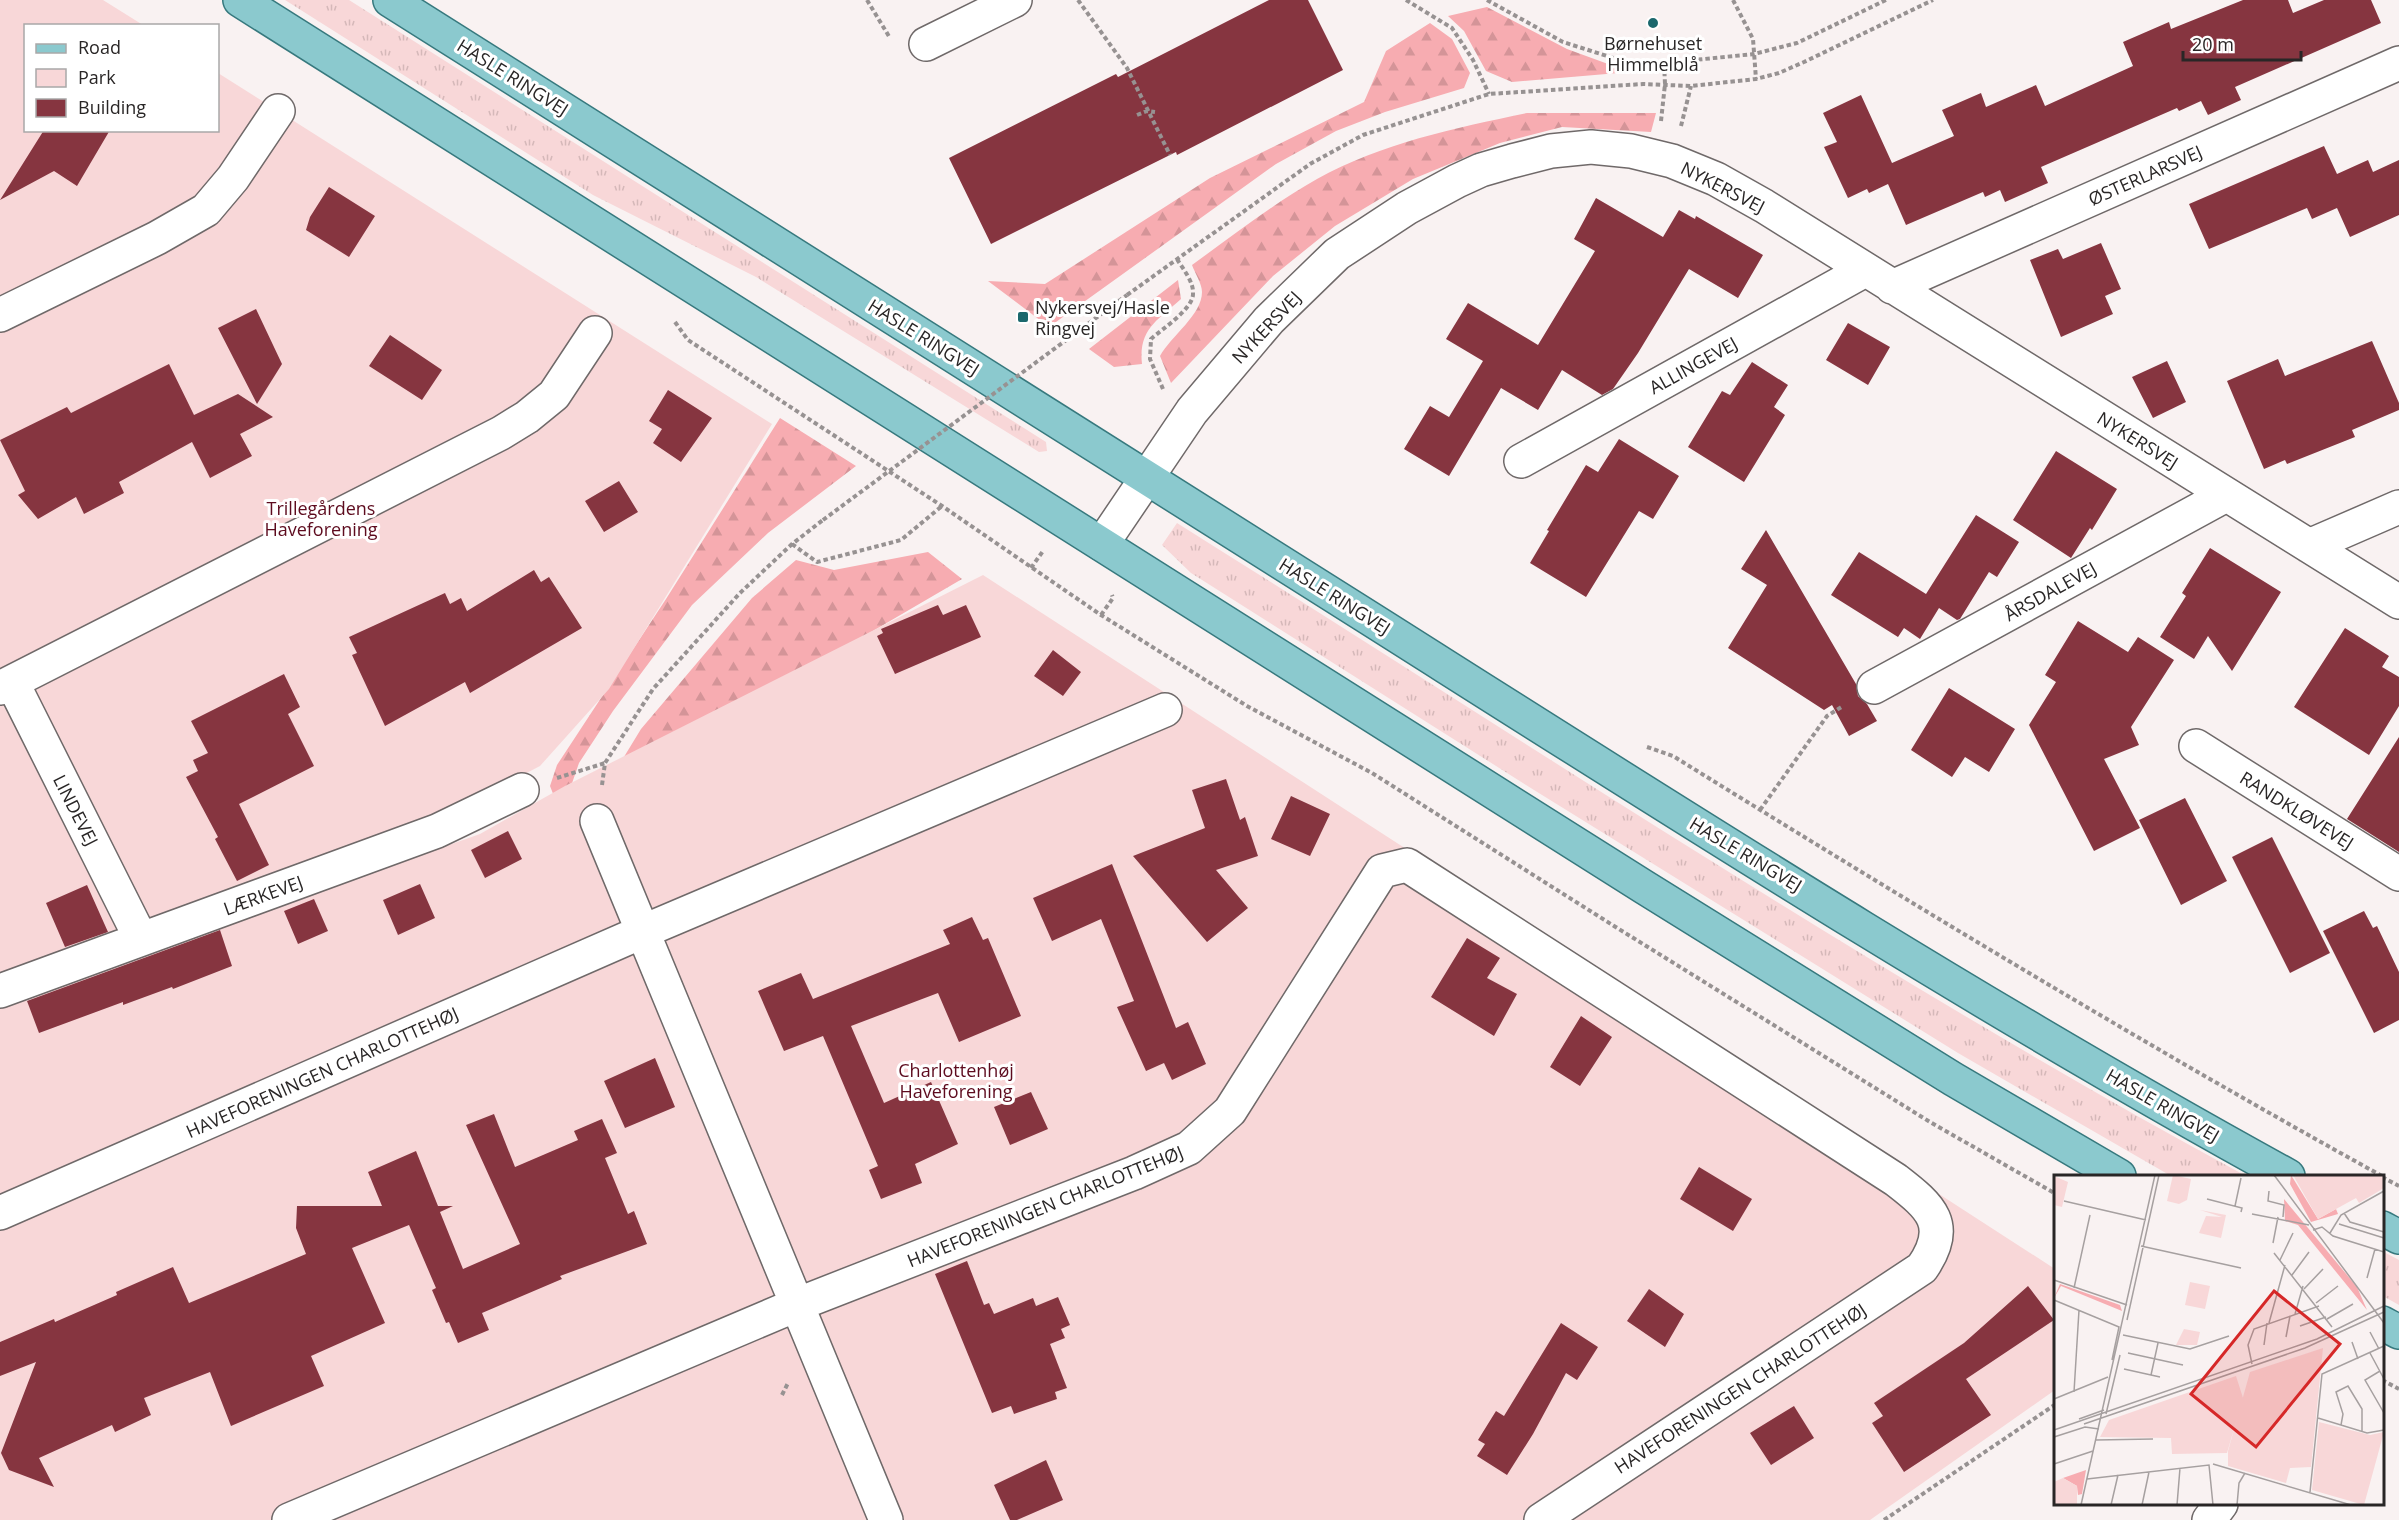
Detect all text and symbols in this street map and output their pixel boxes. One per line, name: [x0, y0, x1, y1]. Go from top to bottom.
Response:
marker: Børnehuset Himmelblå: [1646, 16, 1660, 30]
legend: [24, 24, 219, 132]
scale bar: [2183, 24, 2302, 62]
place label: Børnehuset Himmelblå: [1604, 31, 1702, 76]
text: 20 m: [2192, 32, 2234, 56]
street label: HASLE RINGVEJ: [453, 33, 573, 121]
text: Road: [78, 35, 121, 59]
text: Park: [78, 65, 116, 89]
text: Building: [78, 95, 146, 119]
street label: ØSTERLARSVEJ: [2084, 139, 2206, 211]
street label: NYKERSVEJ: [1677, 156, 1769, 218]
street label: NYKERSVEJ: [1226, 285, 1306, 369]
street label: HASLE RINGVEJ: [864, 293, 984, 381]
place label: Nykersvej/Hasle Ringvej: [1035, 295, 1170, 340]
marker: Nykersvej/Hasle Ringvej: [1016, 310, 1030, 324]
street label: ALLINGEVEJ: [1645, 331, 1741, 399]
street label: NYKERSVEJ: [2093, 406, 2183, 474]
park label: Trillegårdens Haveforening: [264, 496, 378, 541]
street label: HASLE RINGVEJ: [1275, 552, 1395, 640]
street label: ÅRSDALEVEJ: [2000, 556, 2100, 626]
street label: RANDKLØVEVEJ: [2236, 765, 2358, 855]
street label: LINDEVEJ: [48, 770, 104, 850]
street label: HASLE RINGVEJ: [1685, 811, 1807, 897]
street label: LÆRKEVEJ: [220, 870, 306, 920]
street label: HAVEFORENINGEN CHARLOTTEHØJ: [182, 1001, 462, 1143]
park label: Charlottenhøj Haveforening: [898, 1058, 1014, 1103]
street label: HASLE RINGVEJ: [2102, 1063, 2224, 1147]
street label: HAVEFORENINGEN CHARLOTTEHØJ: [903, 1139, 1187, 1273]
inset map: [2054, 1175, 2384, 1505]
street label: HAVEFORENINGEN CHARLOTTEHØJ: [1609, 1297, 1871, 1479]

